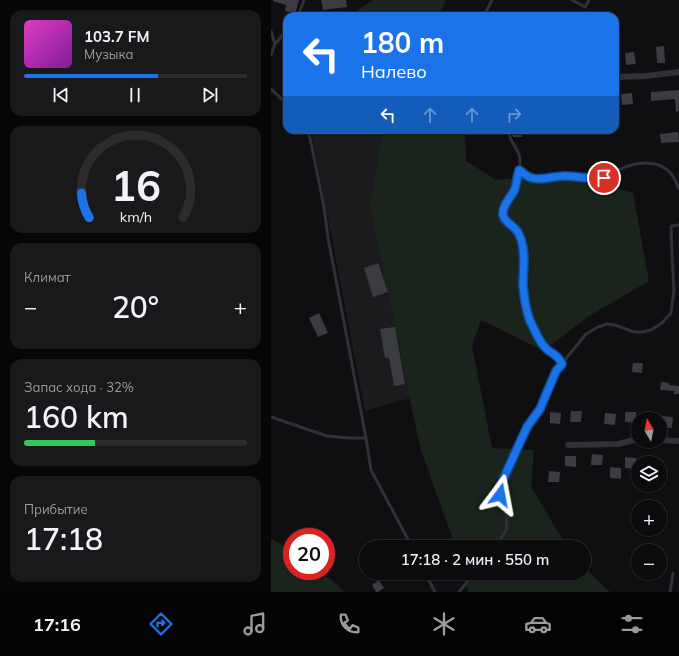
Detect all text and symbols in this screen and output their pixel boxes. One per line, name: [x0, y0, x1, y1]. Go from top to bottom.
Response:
text: 180 m: [361, 25, 444, 60]
text: 103.7 FM: [84, 27, 149, 46]
icon: left: [295, 28, 347, 80]
text: Музыка: [84, 46, 133, 62]
text: Налево: [361, 60, 427, 83]
icon: previous: [50, 84, 72, 106]
icon: pause: [124, 84, 146, 106]
icon: next: [199, 84, 221, 106]
icon: left: [377, 104, 399, 126]
icon: ahead: [419, 104, 441, 126]
icon: ahead: [461, 104, 483, 126]
icon: right: [503, 104, 525, 126]
text: 16: [111, 158, 160, 210]
pin: [587, 161, 621, 195]
icon: arrive: [593, 167, 615, 189]
text: km/h: [119, 207, 152, 225]
text: Климат: [24, 269, 71, 285]
text: 20°: [112, 288, 159, 326]
text: −: [24, 293, 37, 321]
text: +: [234, 293, 247, 321]
text: Запас хода · 32%: [24, 379, 134, 395]
text: 160 km: [24, 398, 129, 436]
north arrow: [631, 412, 667, 448]
map controls: [631, 412, 667, 580]
button: layers: [631, 456, 667, 492]
position arrow: [479, 474, 521, 516]
button: +: [631, 500, 667, 536]
text: Прибытие: [24, 501, 88, 517]
text: 17:18: [24, 520, 103, 558]
speed limit sign: 20: [283, 528, 335, 580]
button: −: [631, 544, 667, 580]
text: 17:18 · 2 мин · 550 m: [401, 550, 549, 569]
icon: directions: [147, 610, 175, 638]
icon: music: [241, 610, 269, 638]
icon: phone: [335, 610, 363, 638]
icon: climate: [430, 610, 458, 638]
icon: car: [524, 610, 552, 638]
icon: filters: [618, 610, 646, 638]
text: 17:16: [33, 613, 81, 636]

